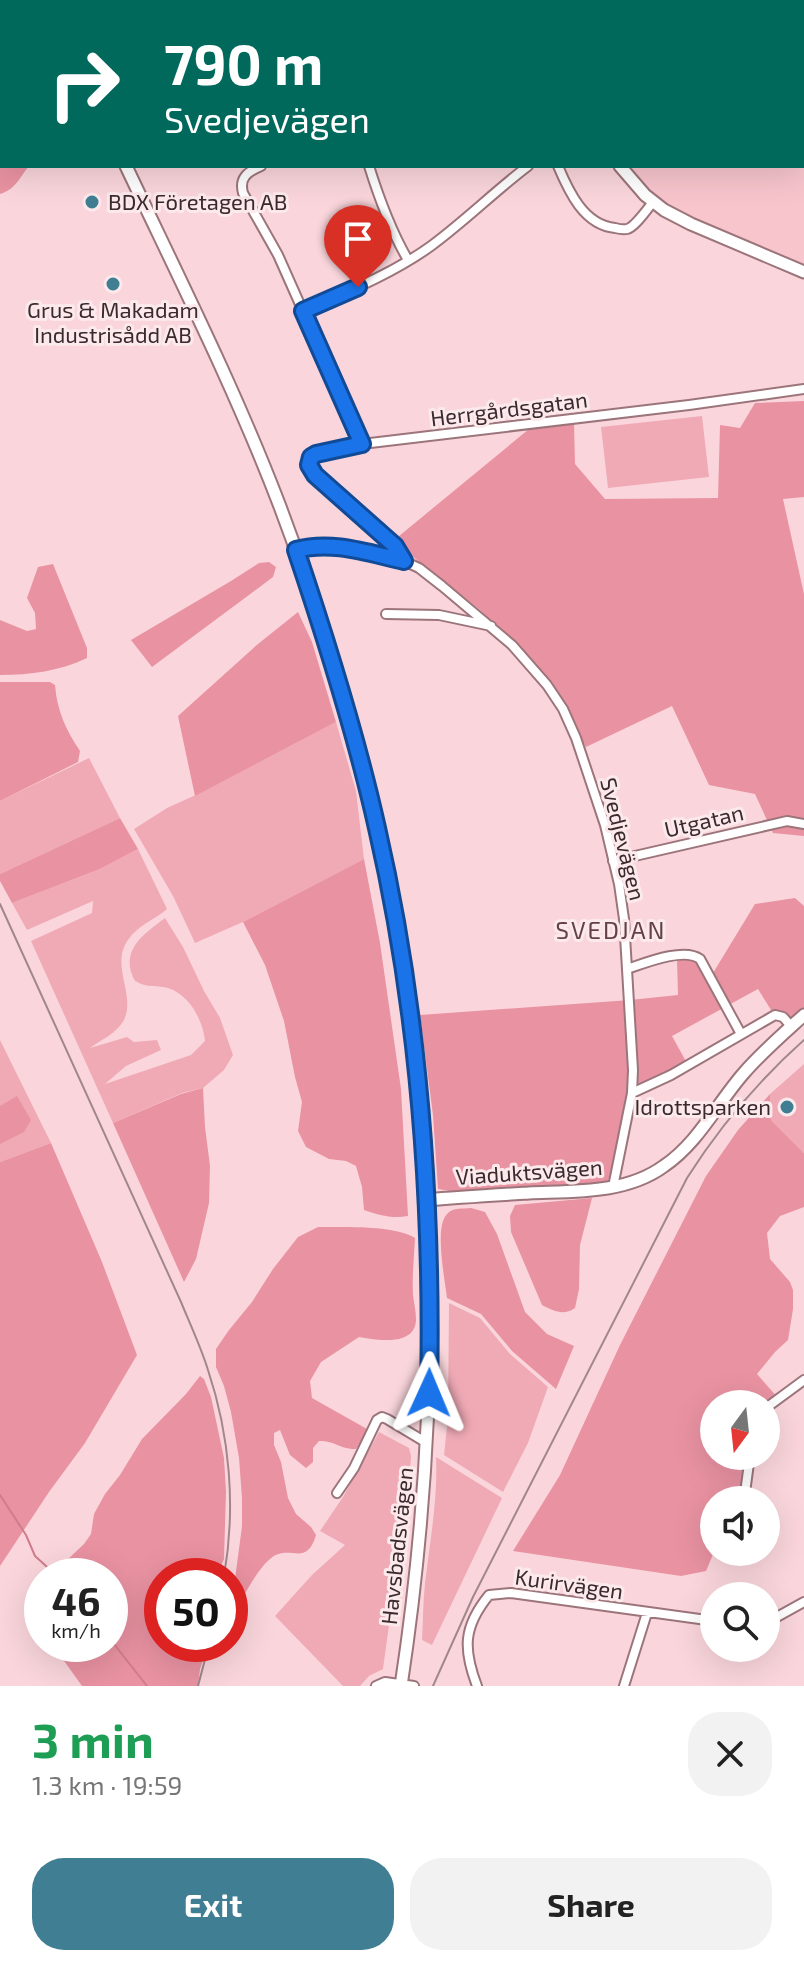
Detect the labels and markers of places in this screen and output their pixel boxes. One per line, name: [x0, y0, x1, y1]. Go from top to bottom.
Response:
place label: BDX Företagen AB: [108, 188, 287, 214]
marker: BDX Företagen AB: [83, 193, 101, 211]
pin: [324, 205, 392, 287]
marker: Grus & Makadam Industrisådd AB: [104, 275, 122, 293]
place label: Grus & Makadam Industrisådd AB: [27, 296, 199, 347]
place label: Idrottsparken: [635, 1093, 771, 1119]
marker: Idrottsparken: [778, 1098, 796, 1116]

